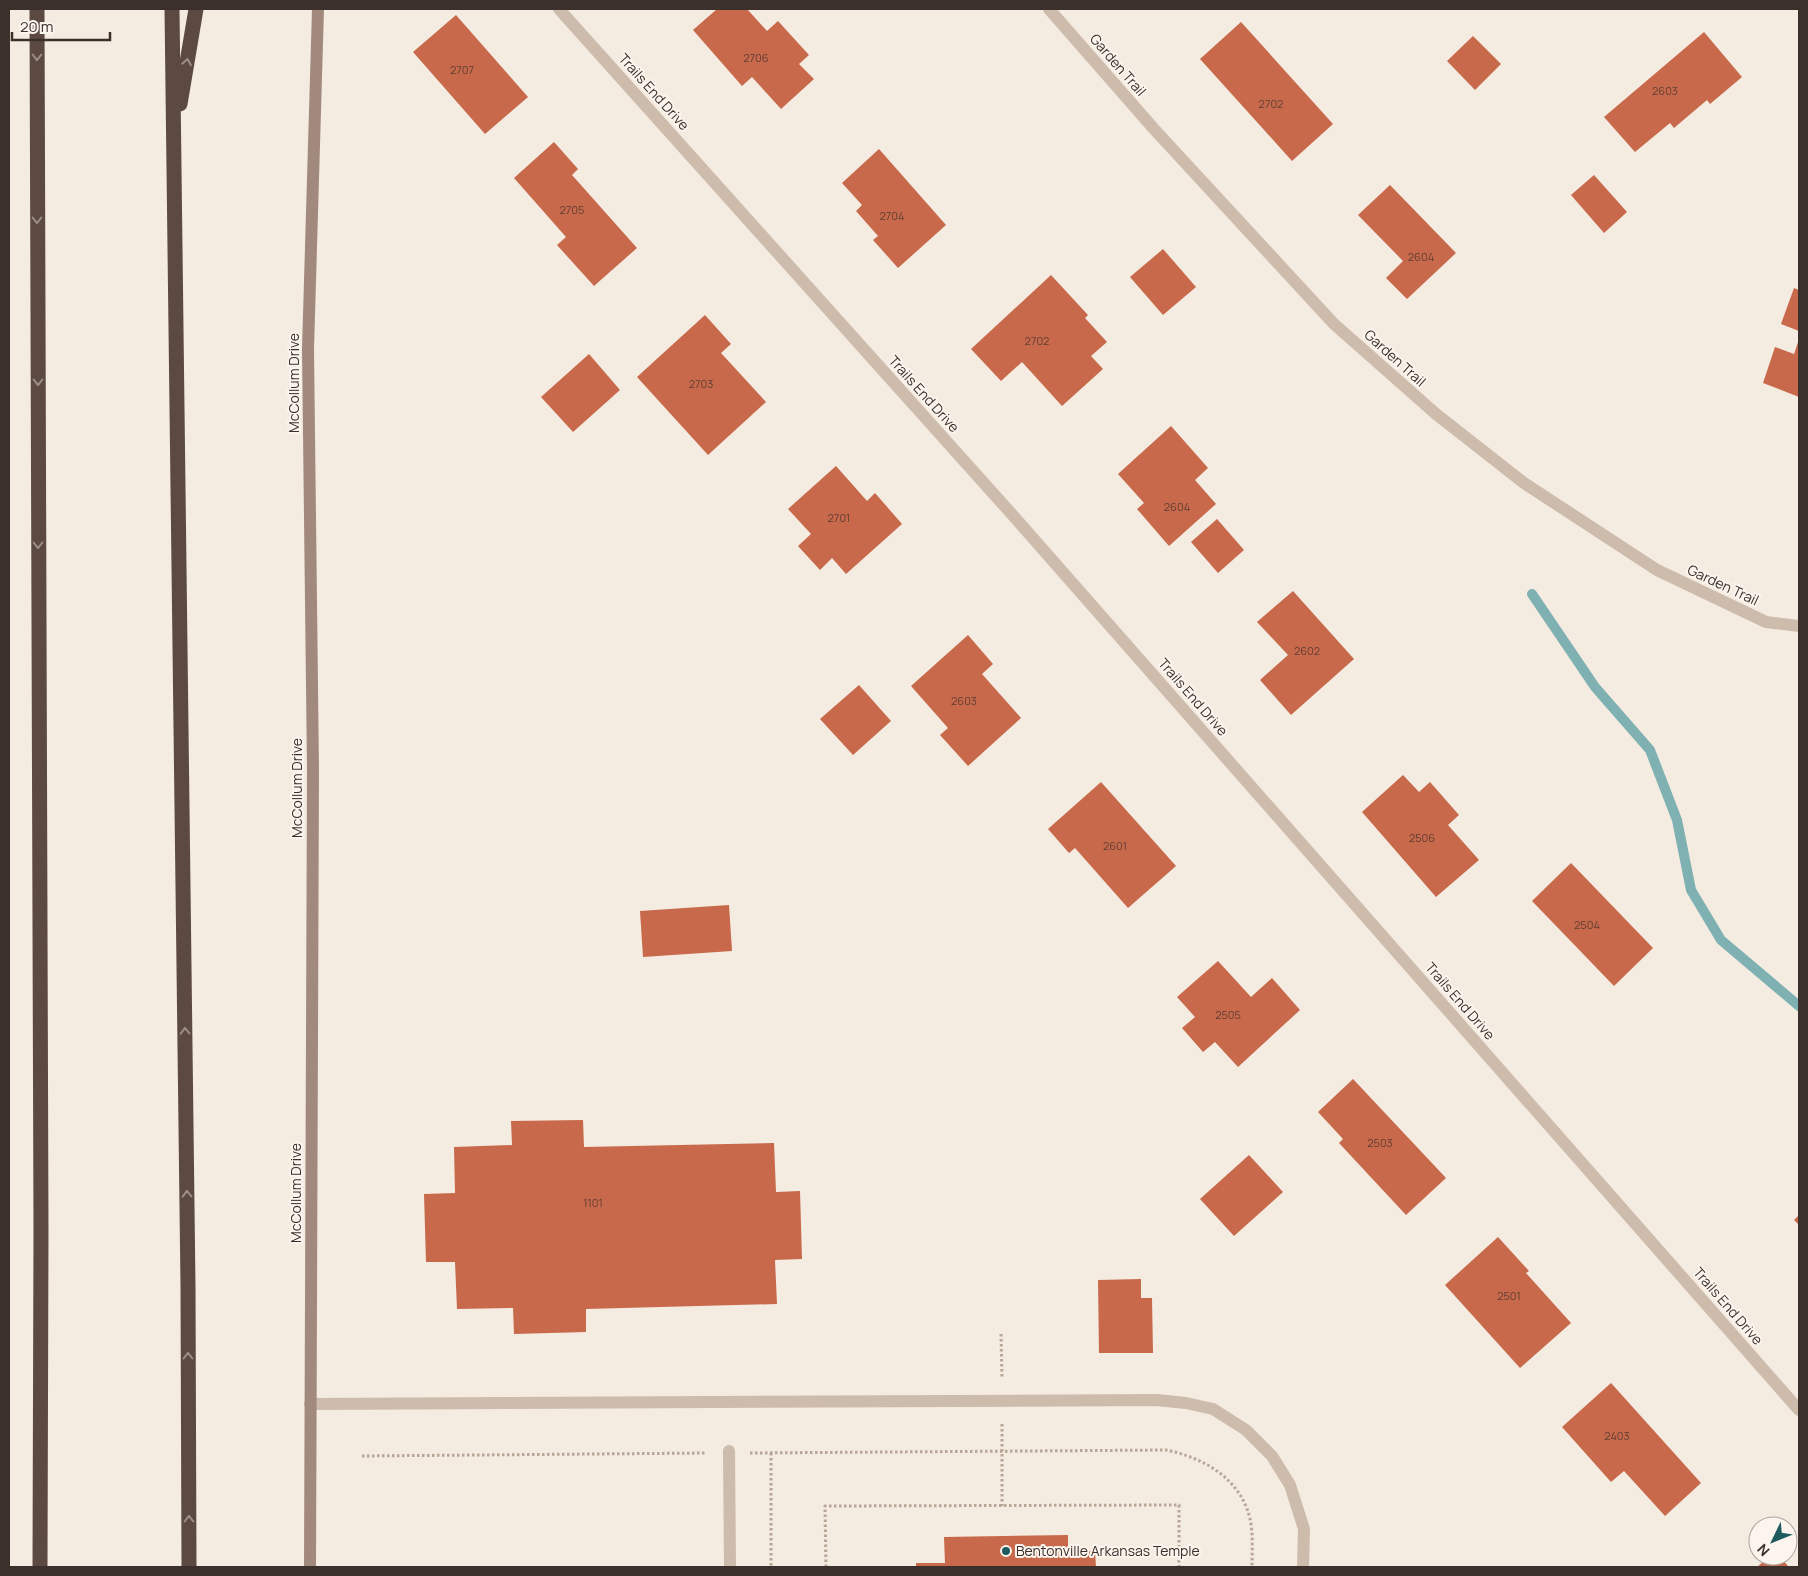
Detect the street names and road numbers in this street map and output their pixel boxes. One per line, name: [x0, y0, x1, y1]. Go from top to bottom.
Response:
street label: Garden Trail: [1086, 30, 1151, 100]
street label: Trails End Drive: [615, 49, 694, 134]
street label: Garden Trail: [1360, 325, 1430, 390]
street label: McCollum Drive: [284, 333, 303, 433]
street label: Trails End Drive: [885, 351, 964, 436]
street label: Garden Trail: [1684, 560, 1762, 609]
street label: Trails End Drive: [1154, 654, 1232, 739]
street label: McCollum Drive: [287, 738, 306, 838]
street label: Trails End Drive: [1421, 958, 1499, 1043]
street label: McCollum Drive: [286, 1143, 305, 1243]
street label: Trails End Drive: [1689, 1263, 1767, 1348]

